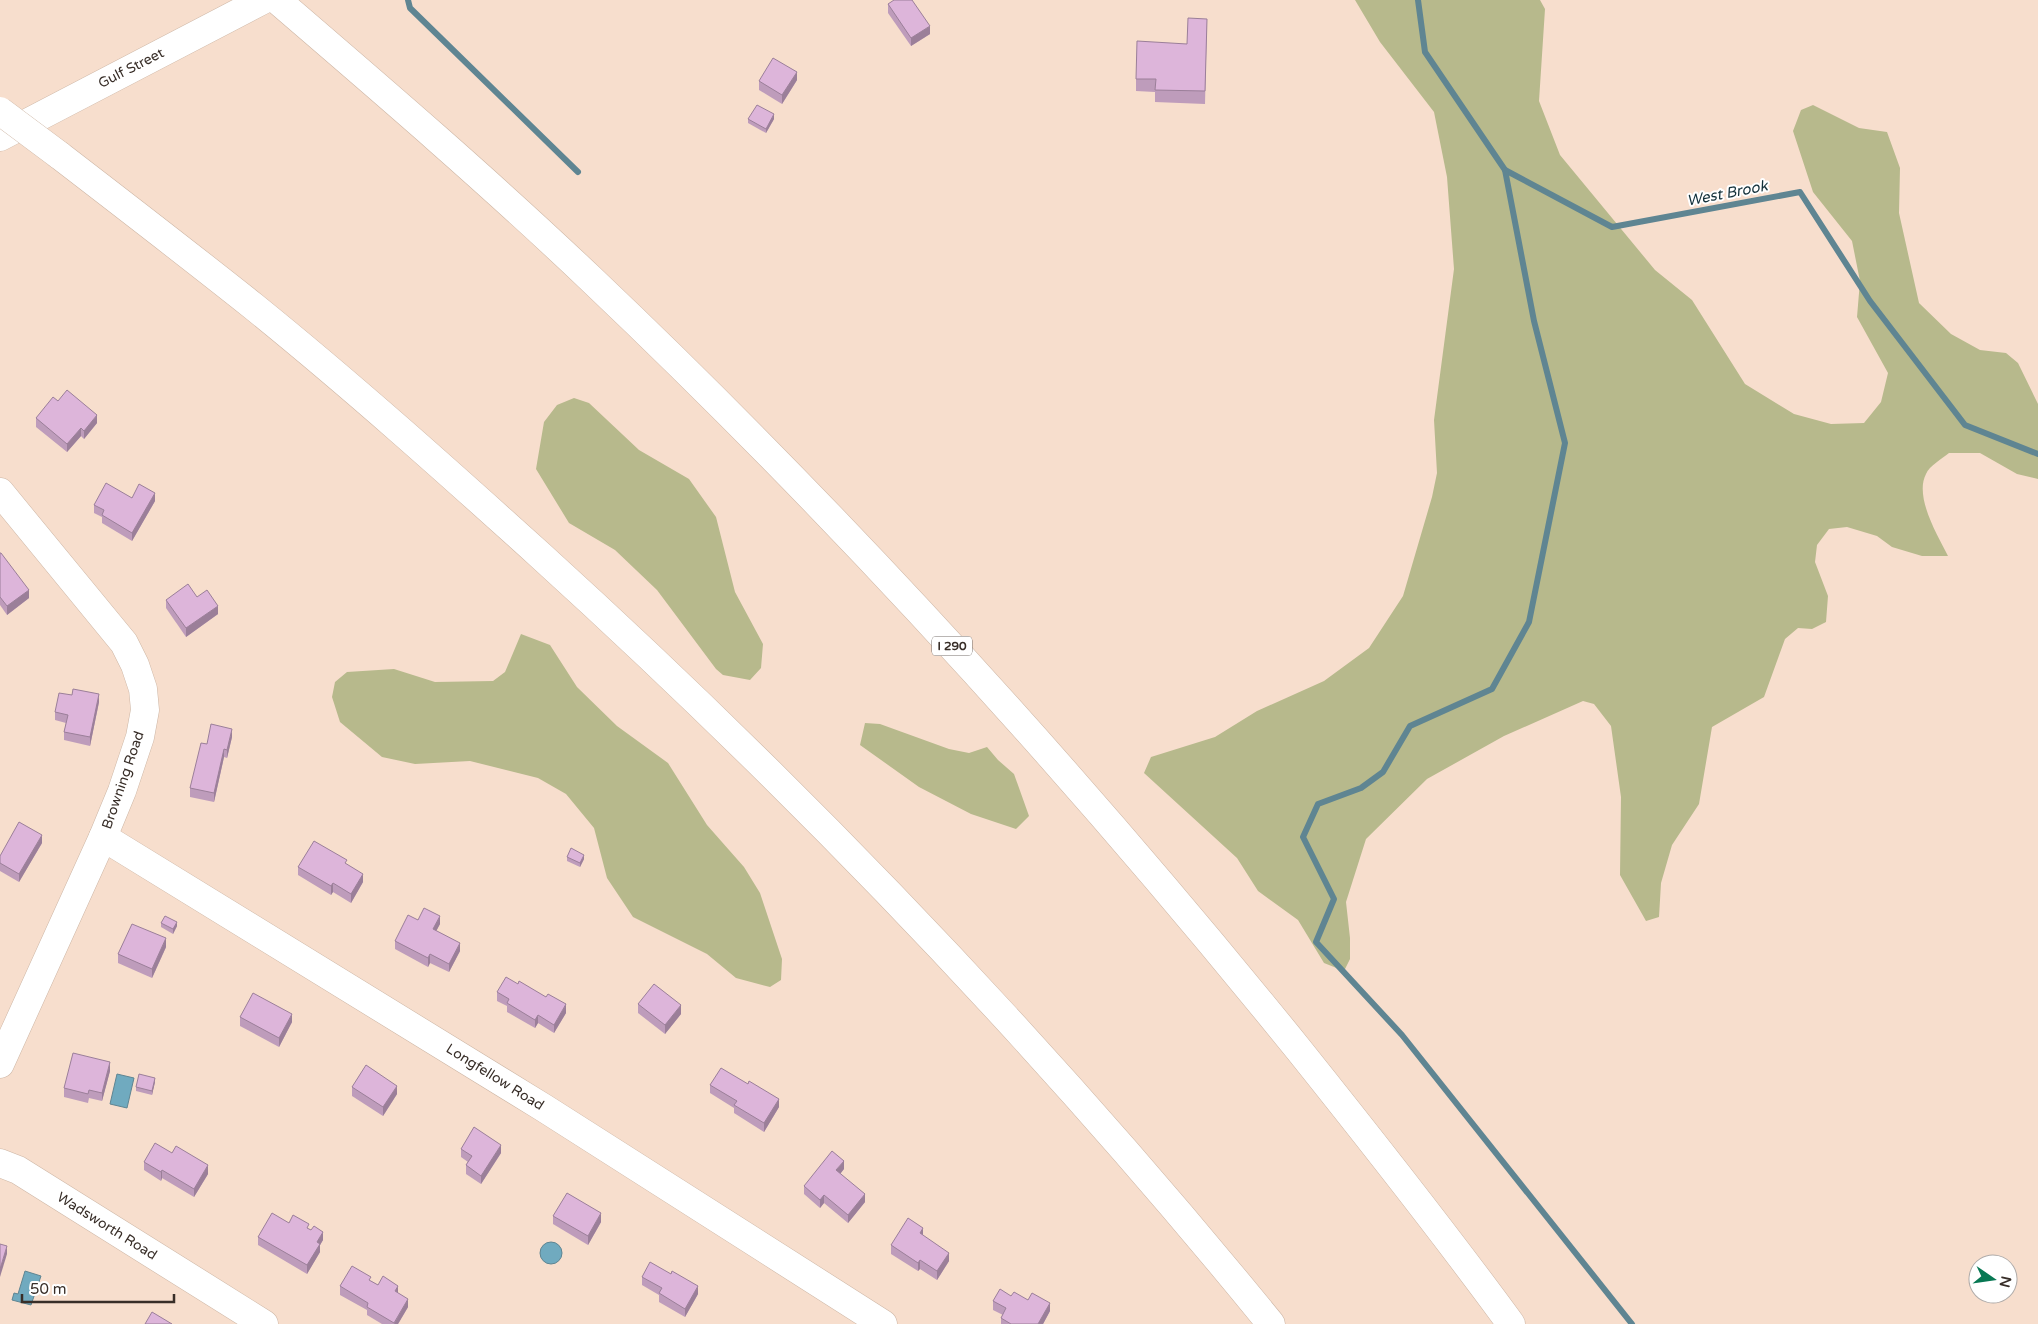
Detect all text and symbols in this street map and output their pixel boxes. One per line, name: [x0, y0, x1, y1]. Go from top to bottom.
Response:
street label: Gulf Street: [95, 44, 167, 92]
water label: West Brook: [1685, 176, 1771, 210]
road number: I 290: [932, 636, 972, 656]
street label: Browning Road: [98, 729, 148, 831]
street label: Longfellow Road: [443, 1040, 547, 1114]
street label: Wadsworth Road: [54, 1188, 160, 1264]
north arrow: [1968, 1254, 2018, 1304]
scale bar: [22, 1272, 175, 1304]
text: N: [1996, 1274, 2015, 1289]
text: 50 m: [30, 1280, 67, 1298]

